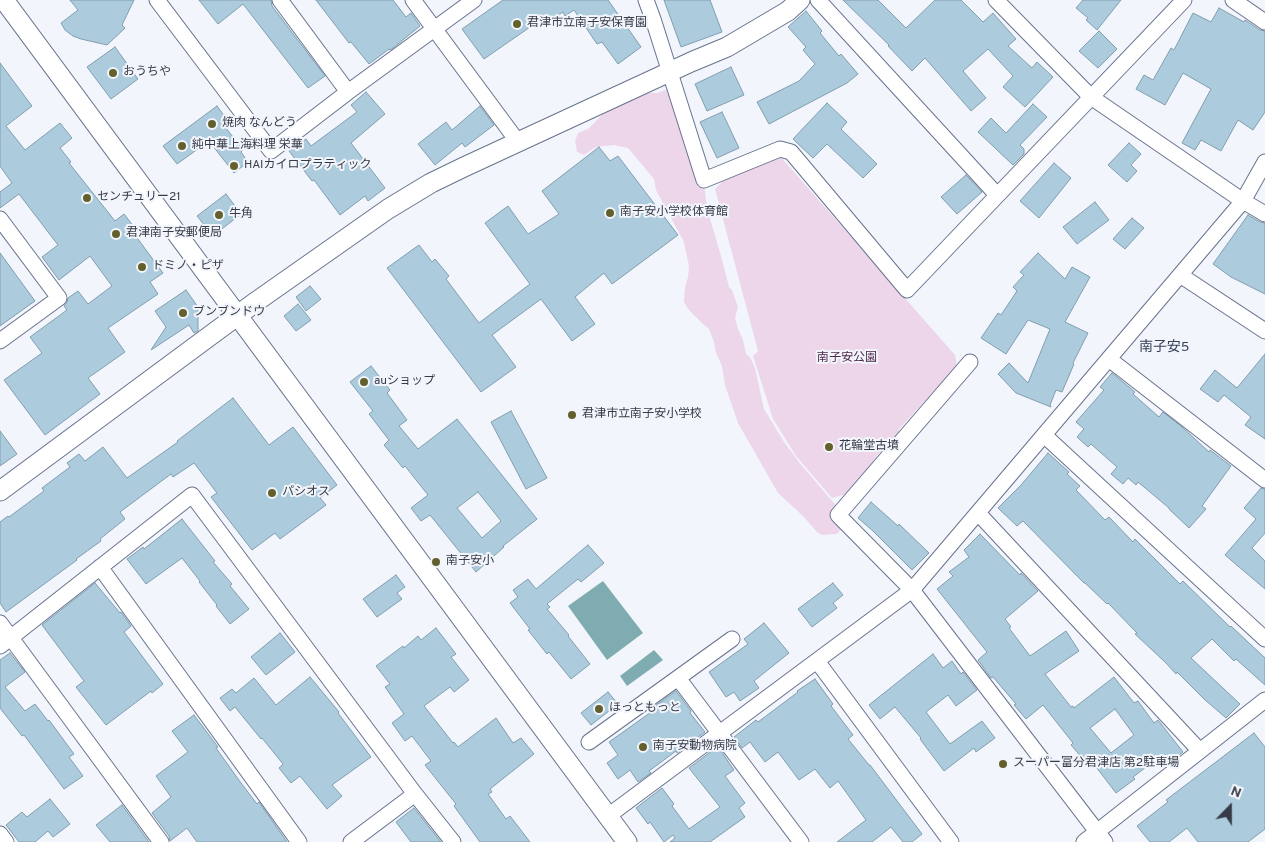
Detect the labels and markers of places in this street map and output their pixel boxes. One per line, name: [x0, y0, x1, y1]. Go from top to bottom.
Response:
place label: 君津市立南子安保育園: [527, 17, 647, 31]
marker: 君津市立南子安保育園: [511, 18, 523, 30]
place label: おうちや: [123, 66, 171, 80]
marker: おうちや: [107, 67, 119, 79]
place label: 焼肉 なんどう: [222, 117, 297, 131]
marker: 焼肉 なんどう: [206, 118, 218, 130]
place label: 純中華上海料理 栄華: [192, 139, 303, 153]
marker: 純中華上海料理 栄華: [176, 140, 188, 152]
place label: HAIカイロプラティック: [244, 159, 371, 173]
marker: HAIカイロプラティック: [228, 160, 240, 172]
place label: センチュリー21: [97, 191, 181, 205]
marker: センチュリー21: [81, 192, 93, 204]
place label: 南子安小学校体育館: [620, 206, 728, 220]
marker: 南子安小学校体育館: [604, 207, 616, 219]
place label: 牛角: [229, 208, 253, 222]
marker: 牛角: [213, 209, 225, 221]
place label: 君津南子安郵便局: [126, 227, 222, 241]
marker: 君津南子安郵便局: [110, 228, 122, 240]
place label: ドミノ・ピザ: [152, 260, 224, 274]
marker: ドミノ・ピザ: [136, 261, 148, 273]
place label: ブンブンドウ: [193, 306, 265, 320]
marker: ブンブンドウ: [177, 307, 189, 319]
place label: auショップ: [374, 375, 435, 389]
marker: auショップ: [358, 376, 370, 388]
place label: 君津市立南子安小学校: [582, 408, 702, 422]
marker: 君津市立南子安小学校: [566, 409, 578, 421]
place label: 花輪堂古墳: [839, 440, 899, 454]
marker: 花輪堂古墳: [823, 441, 835, 453]
place label: パシオス: [282, 486, 330, 500]
marker: パシオス: [266, 487, 278, 499]
place label: 南子安小: [446, 555, 494, 569]
marker: 南子安小: [430, 556, 442, 568]
place label: ほっともっと: [609, 702, 681, 716]
marker: ほっともっと: [593, 703, 605, 715]
place label: 南子安動物病院: [653, 740, 737, 754]
marker: 南子安動物病院: [637, 741, 649, 753]
place label: スーパー富分君津店 第2駐車場: [1013, 757, 1179, 771]
marker: スーパー富分君津店 第2駐車場: [997, 758, 1009, 770]

